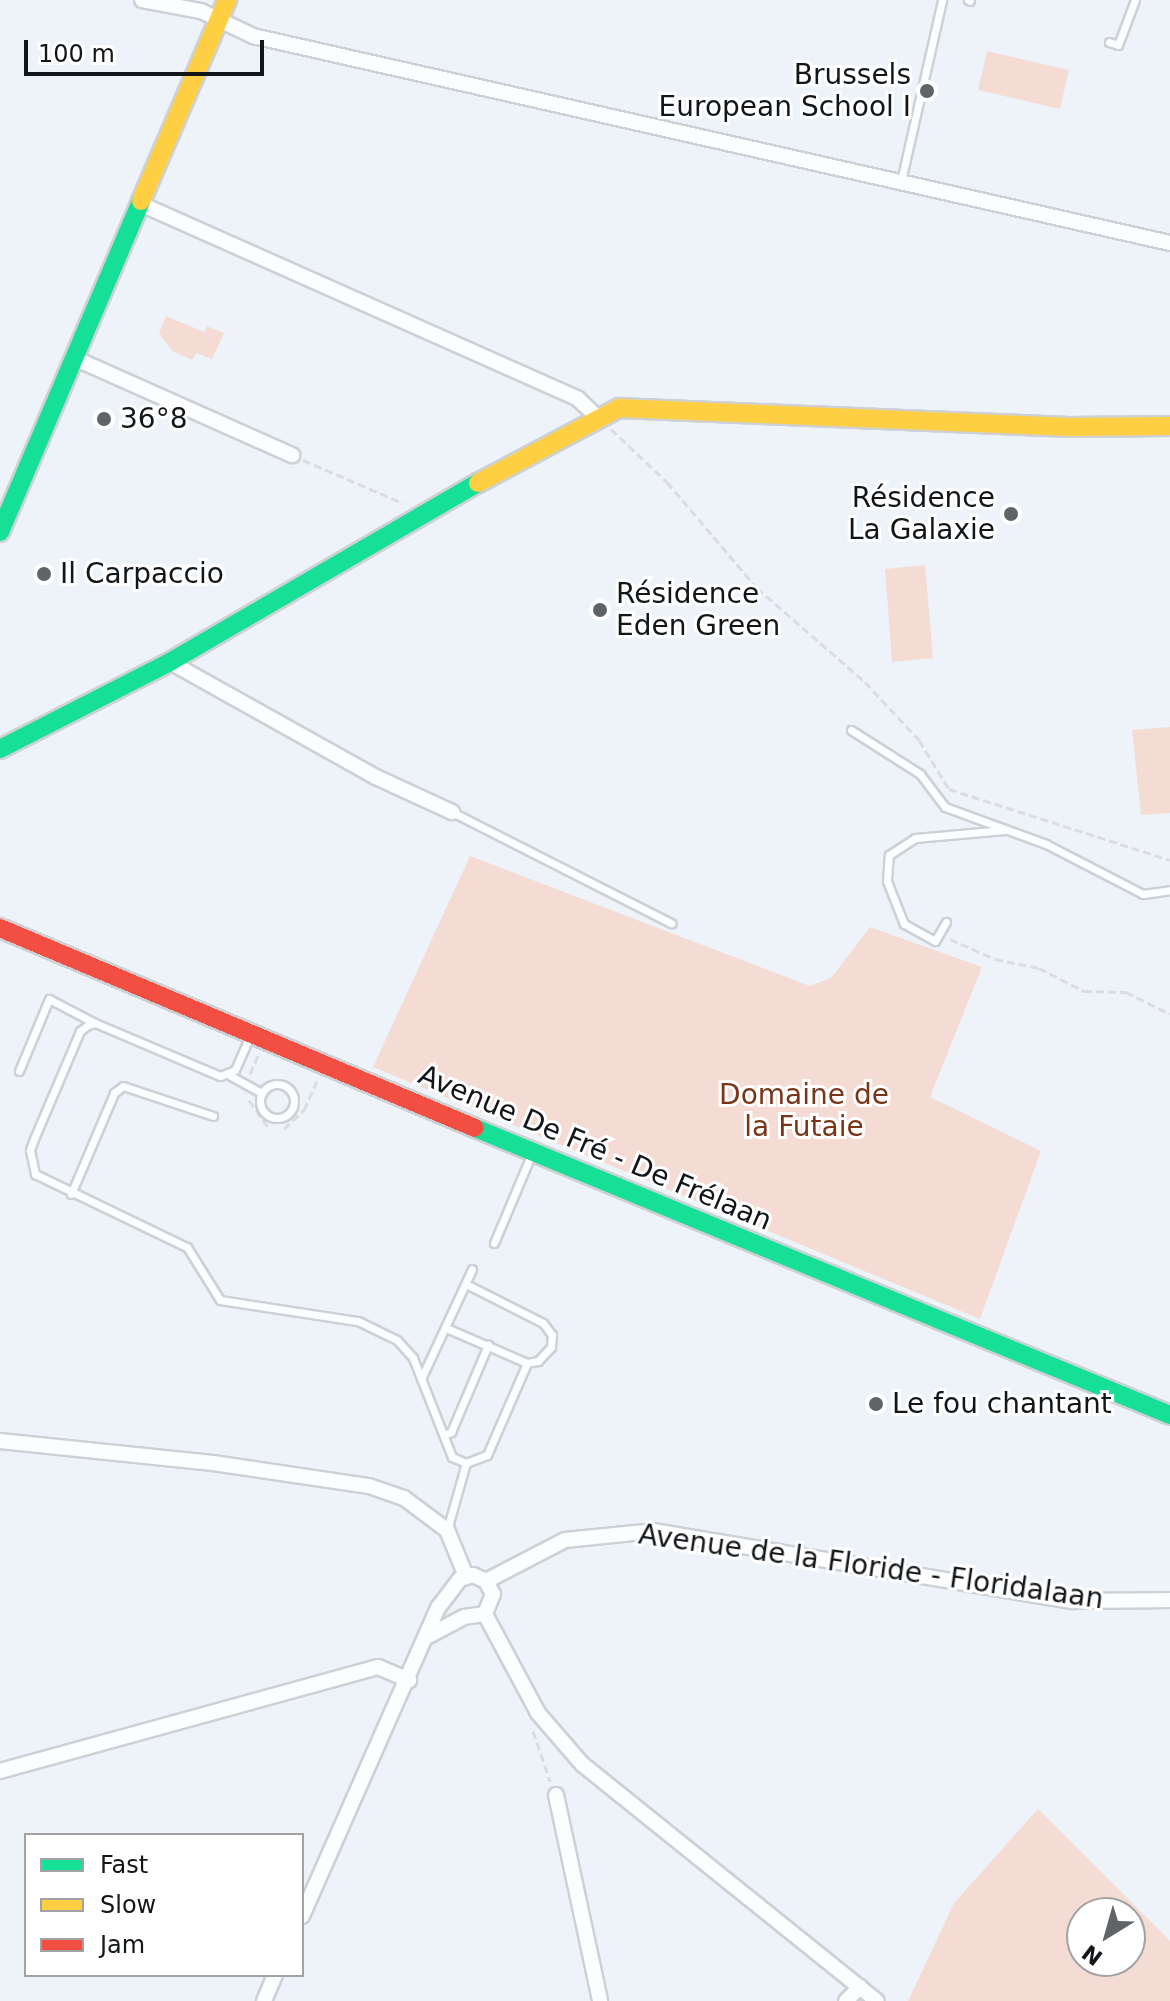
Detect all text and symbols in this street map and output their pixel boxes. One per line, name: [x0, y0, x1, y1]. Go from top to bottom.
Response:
scale bar: [28, 24, 268, 74]
text: 100 m: [38, 40, 115, 68]
place label: Brussels European School Ⅰ: [659, 58, 911, 124]
marker: Brussels European School Ⅰ: [918, 82, 936, 100]
place label: 36°8: [120, 402, 187, 436]
marker: 36°8: [95, 410, 113, 428]
place label: Résidence La Galaxie: [848, 481, 995, 547]
marker: Résidence La Galaxie: [1002, 505, 1020, 523]
place label: Il Carpaccio: [60, 557, 224, 591]
marker: Il Carpaccio: [35, 565, 53, 583]
place label: Résidence Eden Green: [616, 577, 780, 643]
marker: Résidence Eden Green: [591, 601, 609, 619]
street label: Avenue De Fré - De Frélaan: [413, 1058, 777, 1238]
park label: Domaine de la Futaie: [719, 1078, 889, 1144]
place label: Le fou chantant: [892, 1387, 1112, 1421]
marker: Le fou chantant: [867, 1395, 885, 1413]
street label: Avenue de la Floride - Floridalaan: [636, 1518, 1106, 1616]
legend: [24, 1833, 304, 1977]
text: Fast: [100, 1851, 148, 1879]
text: Slow: [100, 1891, 156, 1919]
north arrow: [1066, 1897, 1146, 1977]
text: Jam: [100, 1931, 145, 1959]
text: N: [1078, 1939, 1107, 1971]

